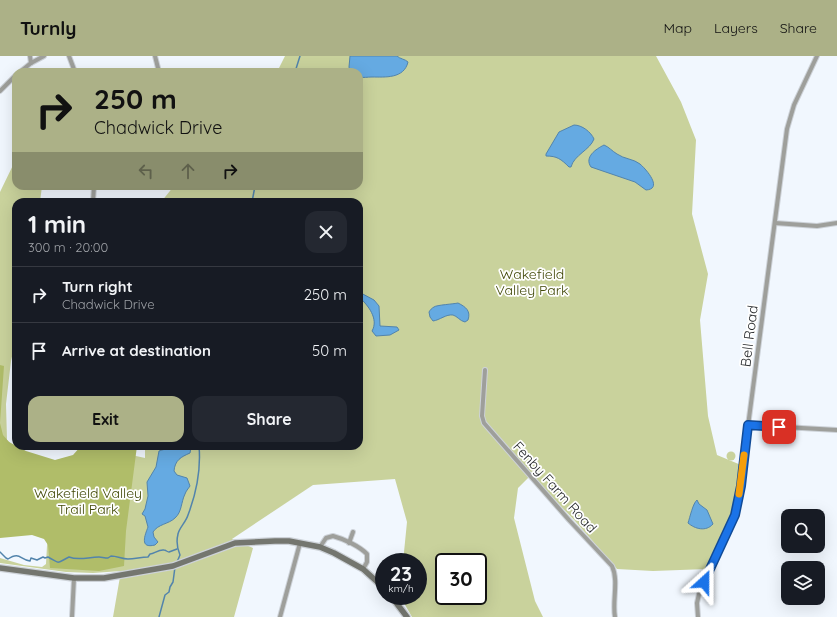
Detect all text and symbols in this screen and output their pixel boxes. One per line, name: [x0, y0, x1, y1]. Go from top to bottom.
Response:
text: Turnly: [20, 16, 76, 40]
text: Map: [663, 19, 692, 37]
text: Layers: [714, 19, 758, 37]
text: Share: [780, 19, 817, 37]
text: 250 m: [94, 81, 177, 116]
icon: right: [28, 84, 80, 136]
text: Chadwick Drive: [94, 116, 222, 139]
icon: left: [135, 160, 157, 182]
icon: ahead: [177, 160, 199, 182]
icon: right: [219, 160, 241, 182]
text: 1 min: [28, 209, 86, 239]
button: close: [305, 211, 347, 253]
text: 300 m · 20:00: [28, 239, 108, 255]
park label: Wakefield Valley Park: [495, 265, 569, 299]
text: Turn right: [62, 277, 133, 296]
icon: right: [28, 284, 50, 306]
text: 250 m: [304, 285, 347, 304]
text: Chadwick Drive: [62, 296, 155, 312]
street label: Bell Road: [736, 304, 762, 368]
icon: arrive: [28, 340, 50, 362]
text: Arrive at destination: [62, 341, 211, 360]
text: 50 m: [312, 341, 347, 360]
button: Exit: [28, 396, 184, 442]
button: Share: [192, 396, 347, 442]
pin: [762, 410, 796, 444]
icon: arrive: [768, 416, 790, 438]
street label: Fenby Farm Road: [509, 438, 601, 536]
park label: Wakefield Valley Trail Park: [34, 484, 142, 518]
map controls: [781, 509, 825, 605]
button: search: [781, 509, 825, 553]
speed limit sign: 30: [435, 553, 487, 605]
text: 23: [390, 561, 412, 586]
position arrow: [683, 561, 725, 603]
button: layers: [781, 561, 825, 605]
text: km/h: [388, 582, 414, 595]

